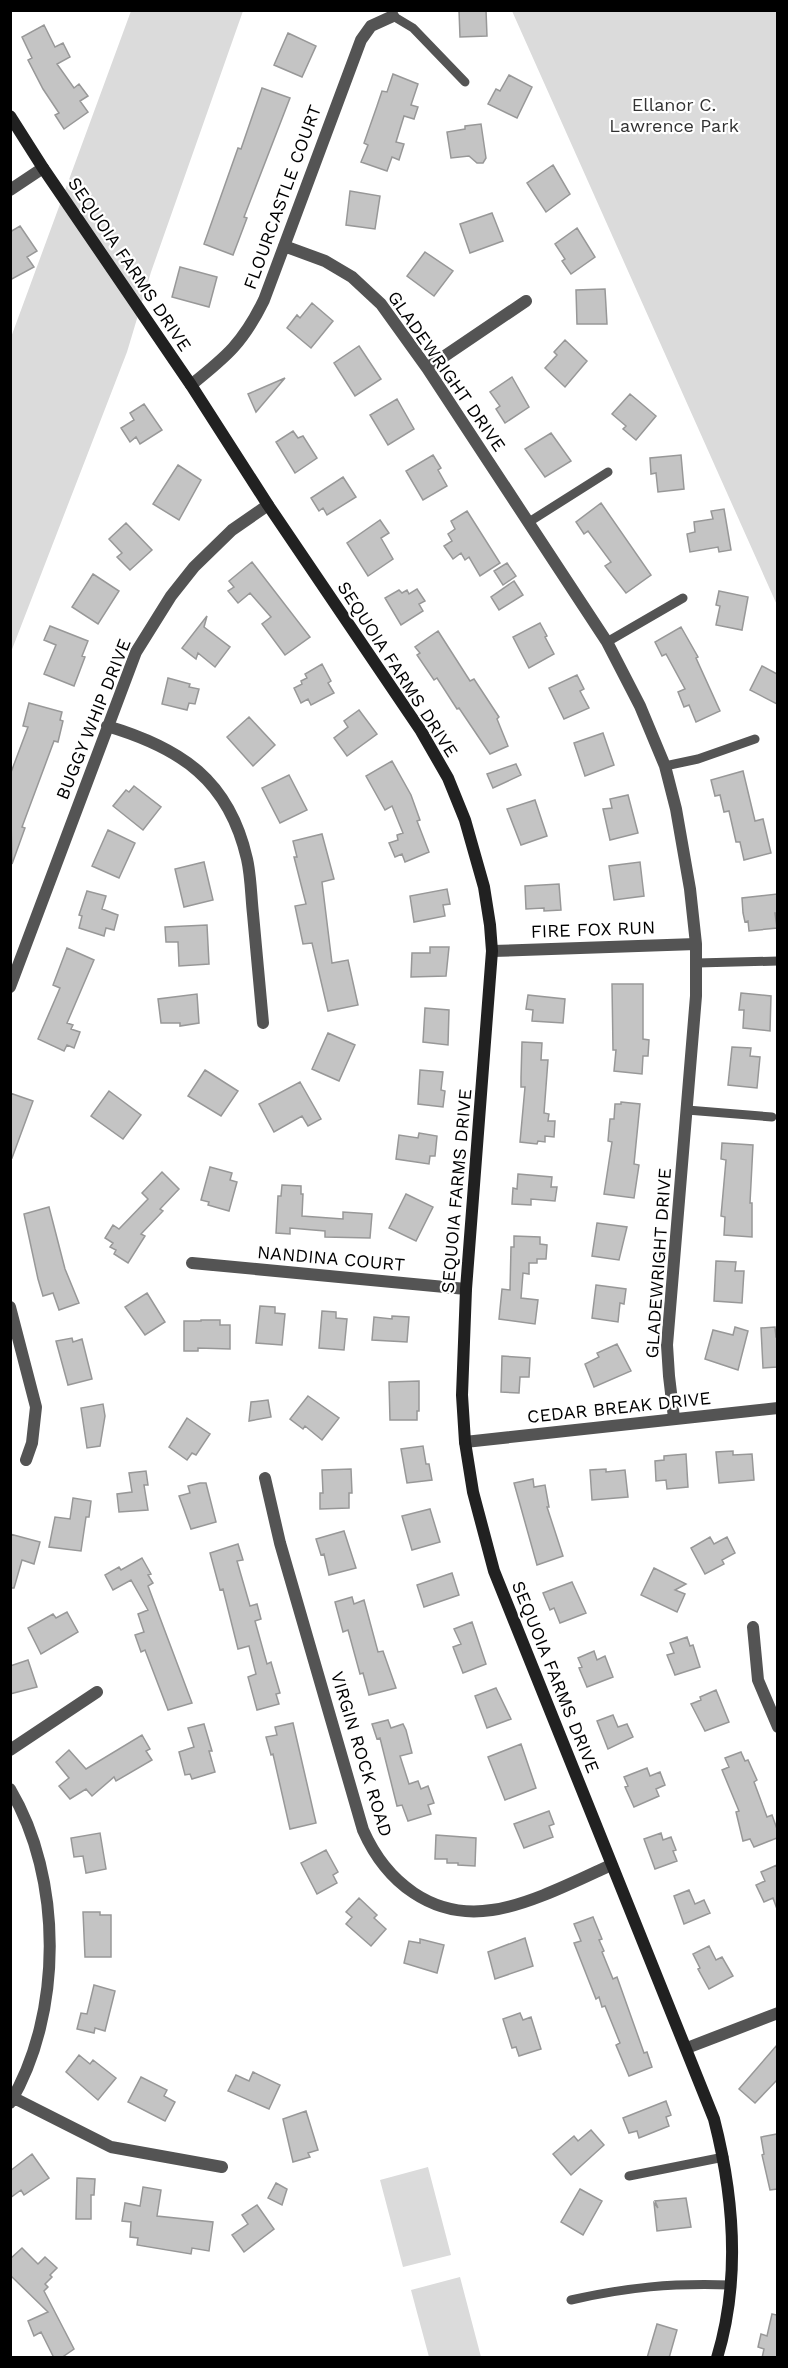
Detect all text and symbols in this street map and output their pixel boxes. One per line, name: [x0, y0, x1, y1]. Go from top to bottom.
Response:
park label: Ellanor C. Lawrence Park: [609, 94, 739, 136]
street label: FLOURCASTLE COURT: [239, 102, 325, 292]
street label: SEQUOIA FARMS DRIVE: [64, 173, 196, 355]
street label: GLADEWRIGHT DRIVE: [384, 287, 510, 455]
street label: SEQUOIA FARMS DRIVE: [333, 577, 463, 761]
street label: BUGGY WHIP DRIVE: [51, 636, 135, 802]
street label: FIRE FOX RUN: [530, 916, 656, 942]
street label: SEQUOIA FARMS DRIVE: [437, 1088, 475, 1294]
street label: GLADEWRIGHT DRIVE: [641, 1167, 675, 1359]
street label: NANDINA COURT: [256, 1241, 406, 1275]
street label: CEDAR BREAK DRIVE: [526, 1387, 712, 1427]
street label: SEQUOIA FARMS DRIVE: [508, 1578, 604, 1776]
street label: VIRGIN ROCK ROAD: [327, 1669, 397, 1839]

